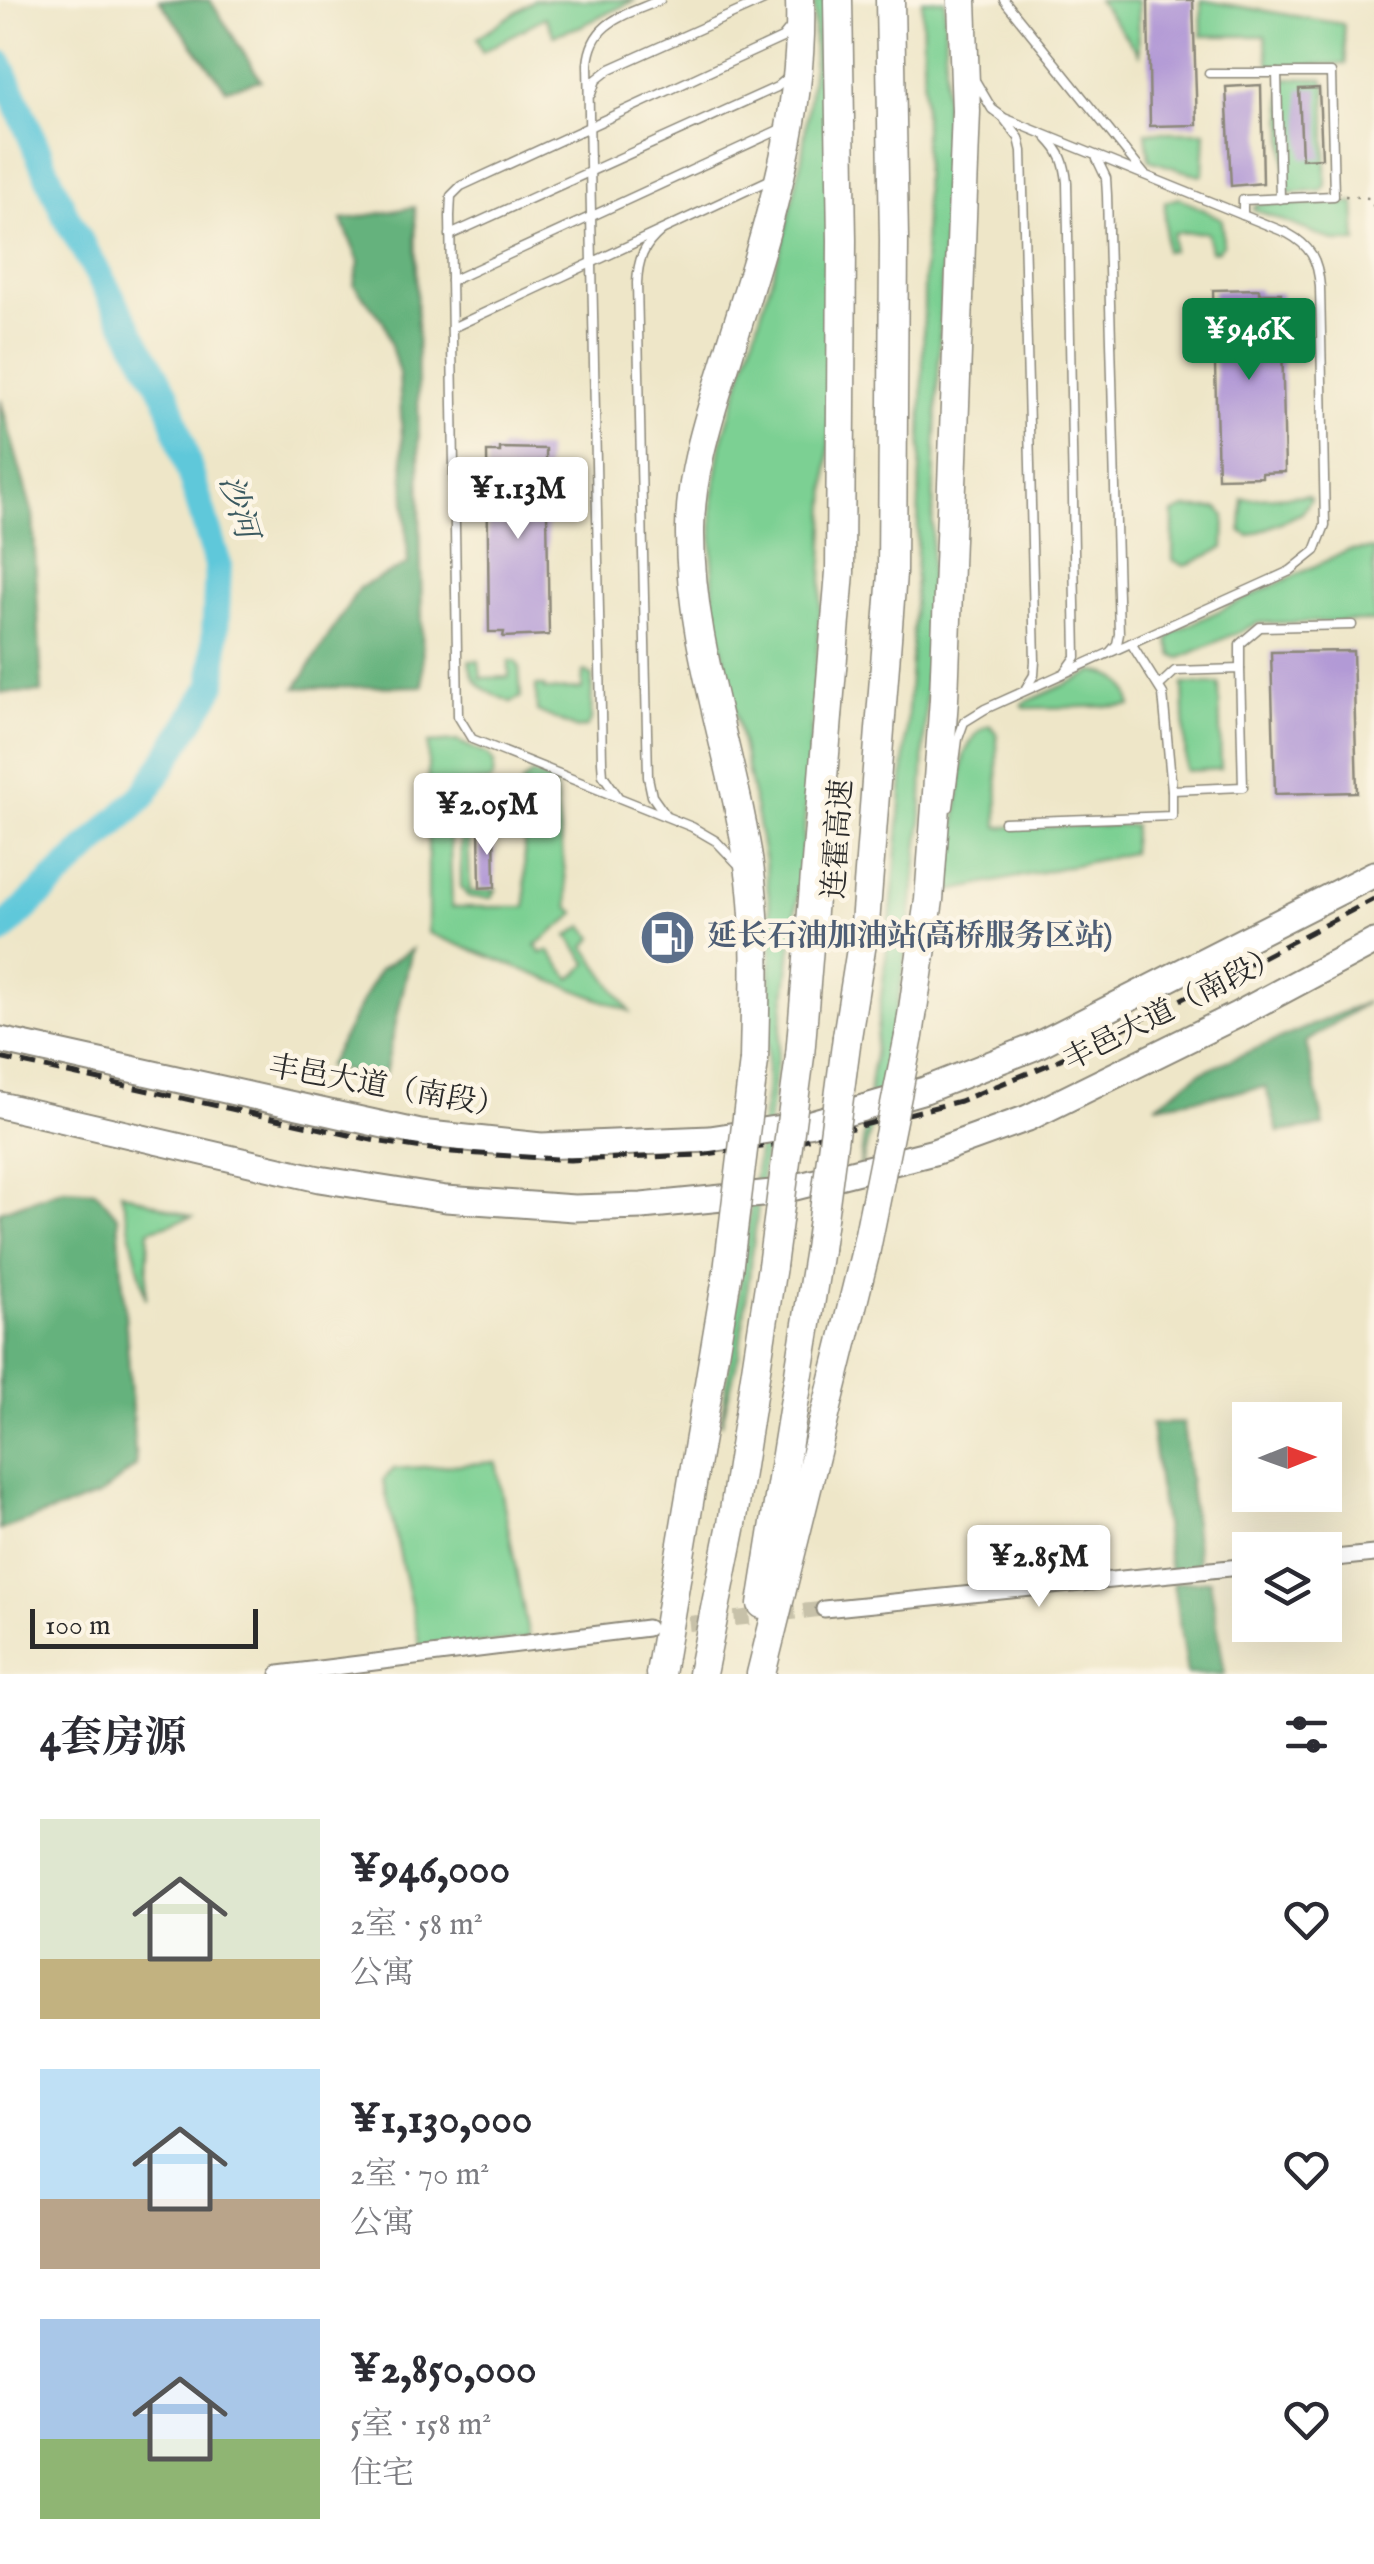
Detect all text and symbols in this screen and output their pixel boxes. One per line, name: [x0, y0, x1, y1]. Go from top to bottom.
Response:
pin: ¥946K: [1179, 298, 1319, 383]
text: ¥946K: [1204, 310, 1294, 351]
pin: ¥1.13M: [437, 457, 599, 542]
text: ¥1.13M: [470, 469, 566, 510]
water label: 沙河: [208, 470, 267, 548]
pin: ¥2.05M: [406, 773, 568, 858]
street label: 连霍高速: [816, 778, 862, 900]
text: ¥2.05M: [436, 785, 538, 826]
fuel station icon: 延长石油加油站(高桥服务区站): [638, 907, 698, 967]
place label: 延长石油加油站(高桥服务区站): [707, 918, 1112, 956]
street label: 丰邑大道（南段）: [1057, 938, 1289, 1080]
street label: 丰邑大道（南段）: [266, 1048, 508, 1128]
north arrow: [1232, 1402, 1342, 1512]
map controls: [1232, 1402, 1342, 1642]
pin: ¥2.85M: [958, 1525, 1120, 1610]
button: layers: [1232, 1532, 1342, 1642]
text: ¥2.85M: [989, 1537, 1089, 1578]
scale bar: [30, 1604, 258, 1648]
text: 100 m: [45, 1609, 111, 1644]
icon: filters: [1279, 1707, 1334, 1762]
text: 4套房源: [40, 1713, 187, 1766]
text: ¥946,000: [350, 1844, 510, 1897]
icon: home: [120, 1859, 240, 1979]
icon: heart: [1279, 1892, 1334, 1947]
text: 2室 · 58 m²: [350, 1905, 483, 1946]
text: 公寓: [350, 1954, 414, 1995]
text: ¥1,130,000: [350, 2094, 532, 2147]
icon: home: [120, 2109, 240, 2229]
icon: heart: [1279, 2142, 1334, 2197]
text: 2室 · 70 m²: [350, 2155, 489, 2196]
text: 公寓: [350, 2204, 414, 2245]
text: ¥2,850,000: [350, 2344, 537, 2397]
icon: home: [120, 2359, 240, 2479]
icon: heart: [1279, 2392, 1334, 2447]
text: 5室 · 158 m²: [350, 2405, 491, 2446]
text: 住宅: [350, 2454, 414, 2495]

